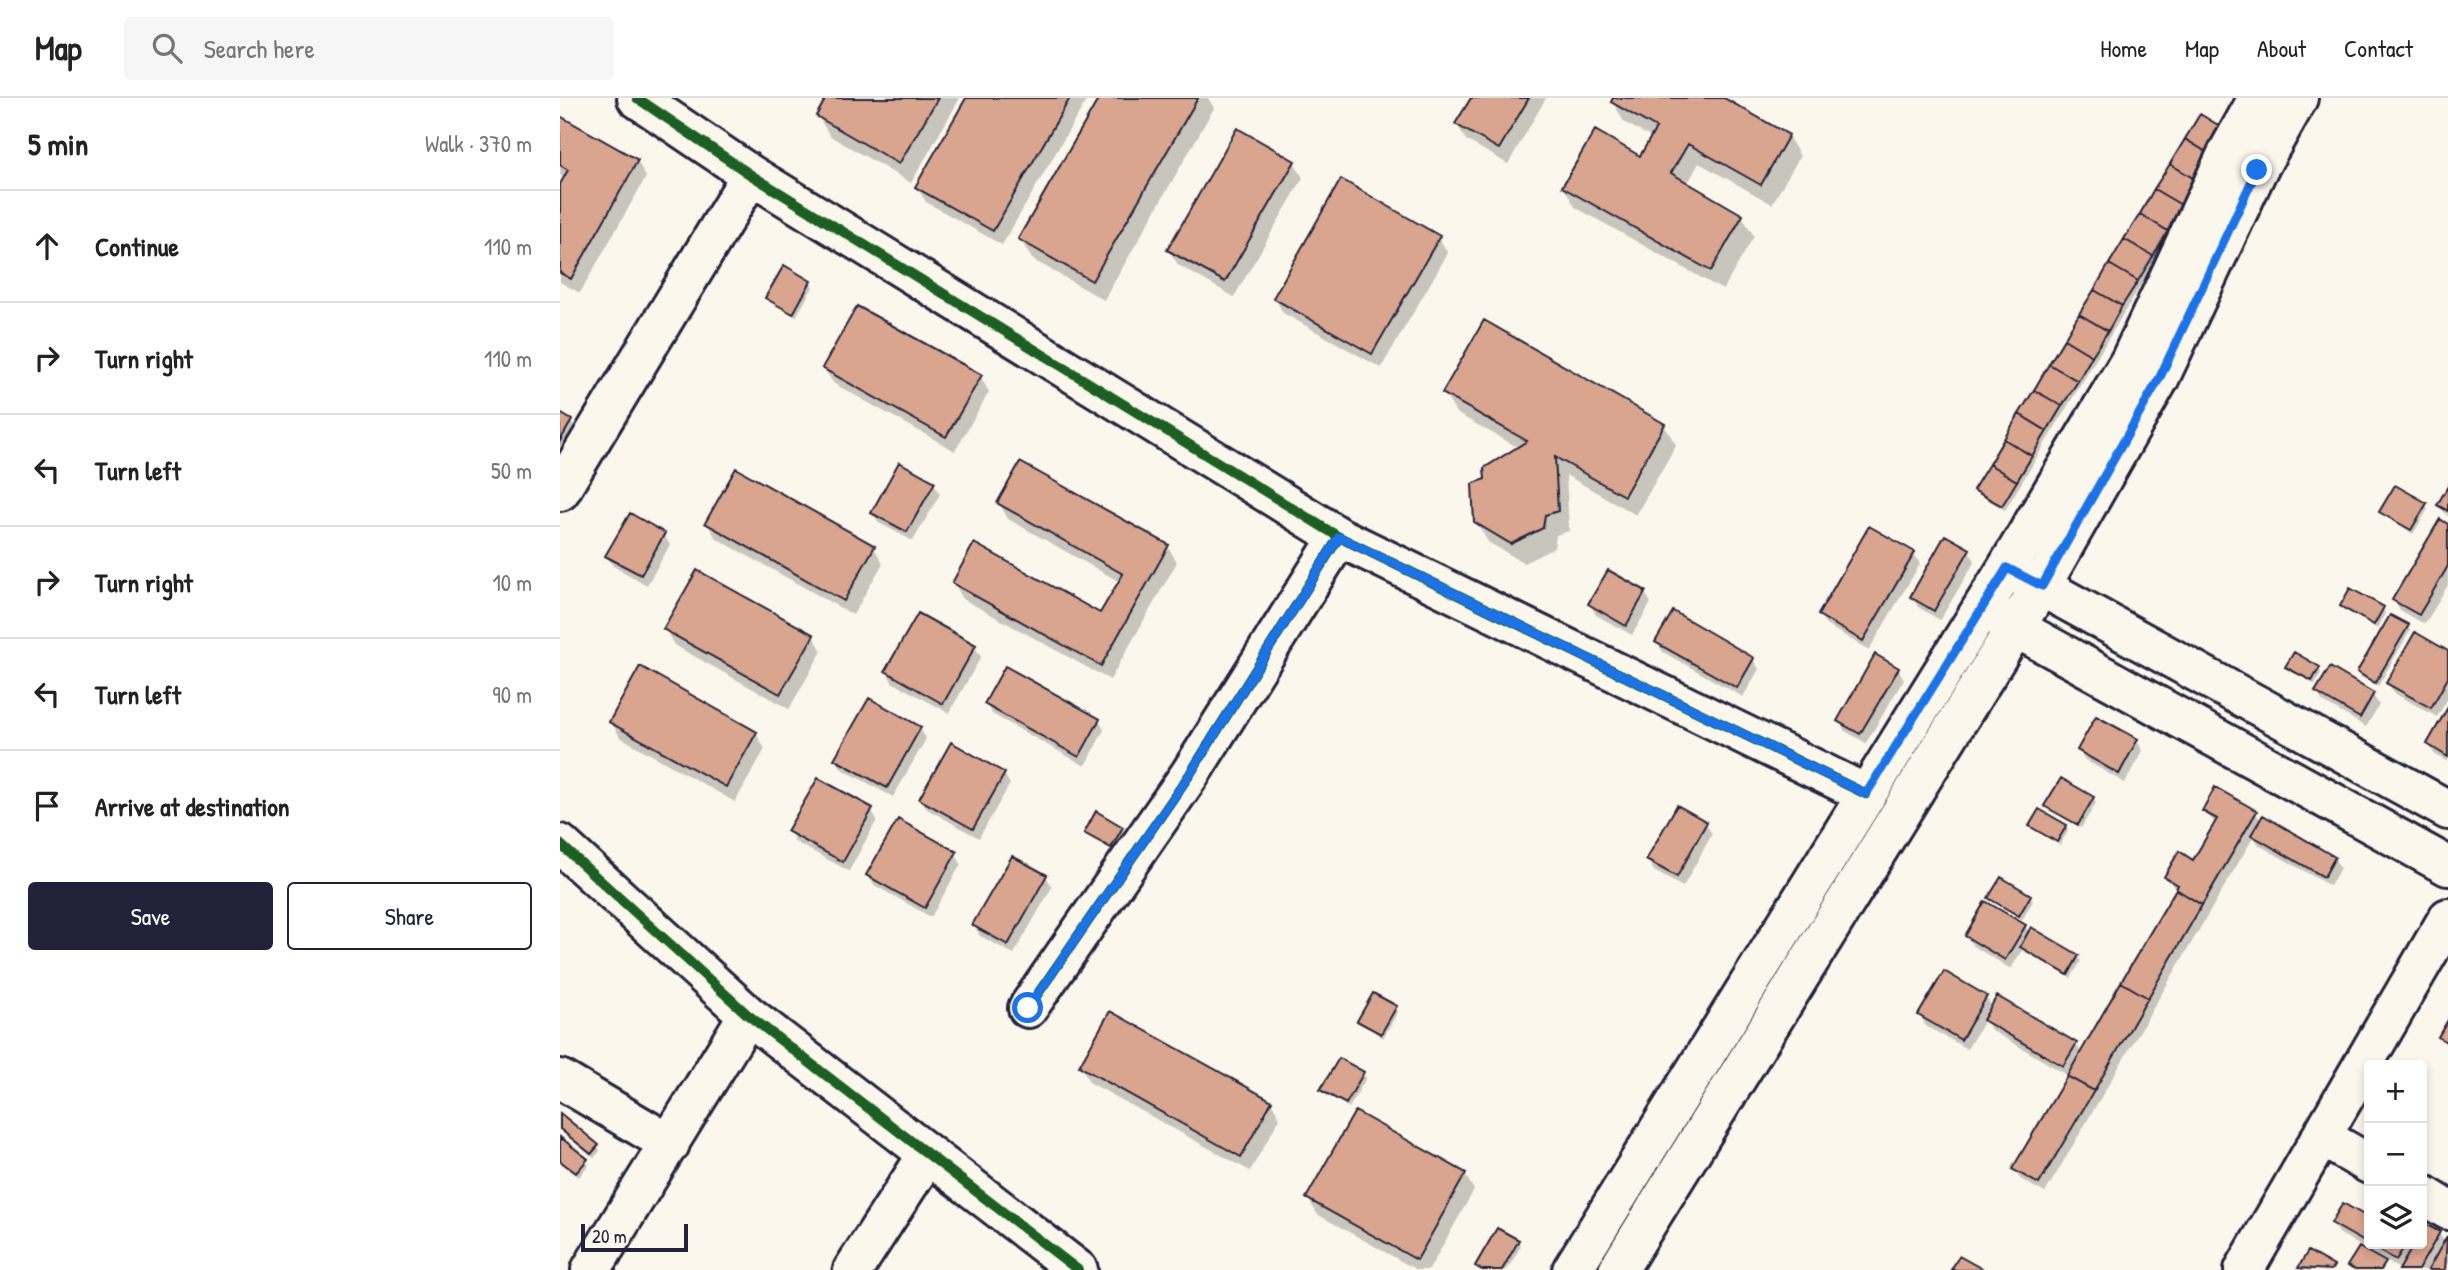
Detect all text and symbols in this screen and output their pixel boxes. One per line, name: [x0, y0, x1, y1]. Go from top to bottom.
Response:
search box: [124, 17, 614, 80]
text: Map: [35, 26, 82, 70]
icon: search: [148, 29, 186, 67]
text: Search here: [204, 31, 315, 66]
text: Home: [2100, 32, 2147, 64]
text: Map: [2185, 32, 2219, 64]
text: About: [2257, 32, 2306, 64]
text: Contact: [2344, 32, 2413, 64]
text: 5 min: [28, 124, 88, 164]
text: Walk · 370 m: [425, 128, 532, 159]
route end: [2241, 154, 2272, 185]
icon: ahead: [28, 227, 66, 265]
text: Continue: [95, 229, 179, 264]
text: 110 m: [484, 231, 532, 262]
icon: right: [28, 339, 66, 377]
text: Turn right: [95, 341, 193, 376]
text: 110 m: [484, 343, 532, 374]
icon: left: [28, 451, 66, 489]
text: Turn left: [95, 453, 181, 488]
text: 50 m: [491, 455, 532, 486]
icon: right: [28, 563, 66, 601]
text: Turn right: [95, 565, 193, 600]
text: 10 m: [492, 567, 532, 598]
icon: left: [28, 675, 66, 713]
text: Turn left: [95, 677, 181, 712]
text: 90 m: [492, 679, 532, 710]
icon: arrive: [28, 787, 66, 825]
text: Arrive at destination: [95, 789, 290, 824]
button: Save: [28, 882, 273, 950]
button: Share: [287, 882, 532, 950]
route start: [1012, 992, 1043, 1023]
map controls: [2364, 1060, 2427, 1249]
button: +: [2364, 1060, 2427, 1123]
button: −: [2364, 1123, 2427, 1186]
button: layers: [2364, 1186, 2427, 1249]
scale bar: [581, 1221, 688, 1253]
text: 20 m: [592, 1223, 627, 1249]

